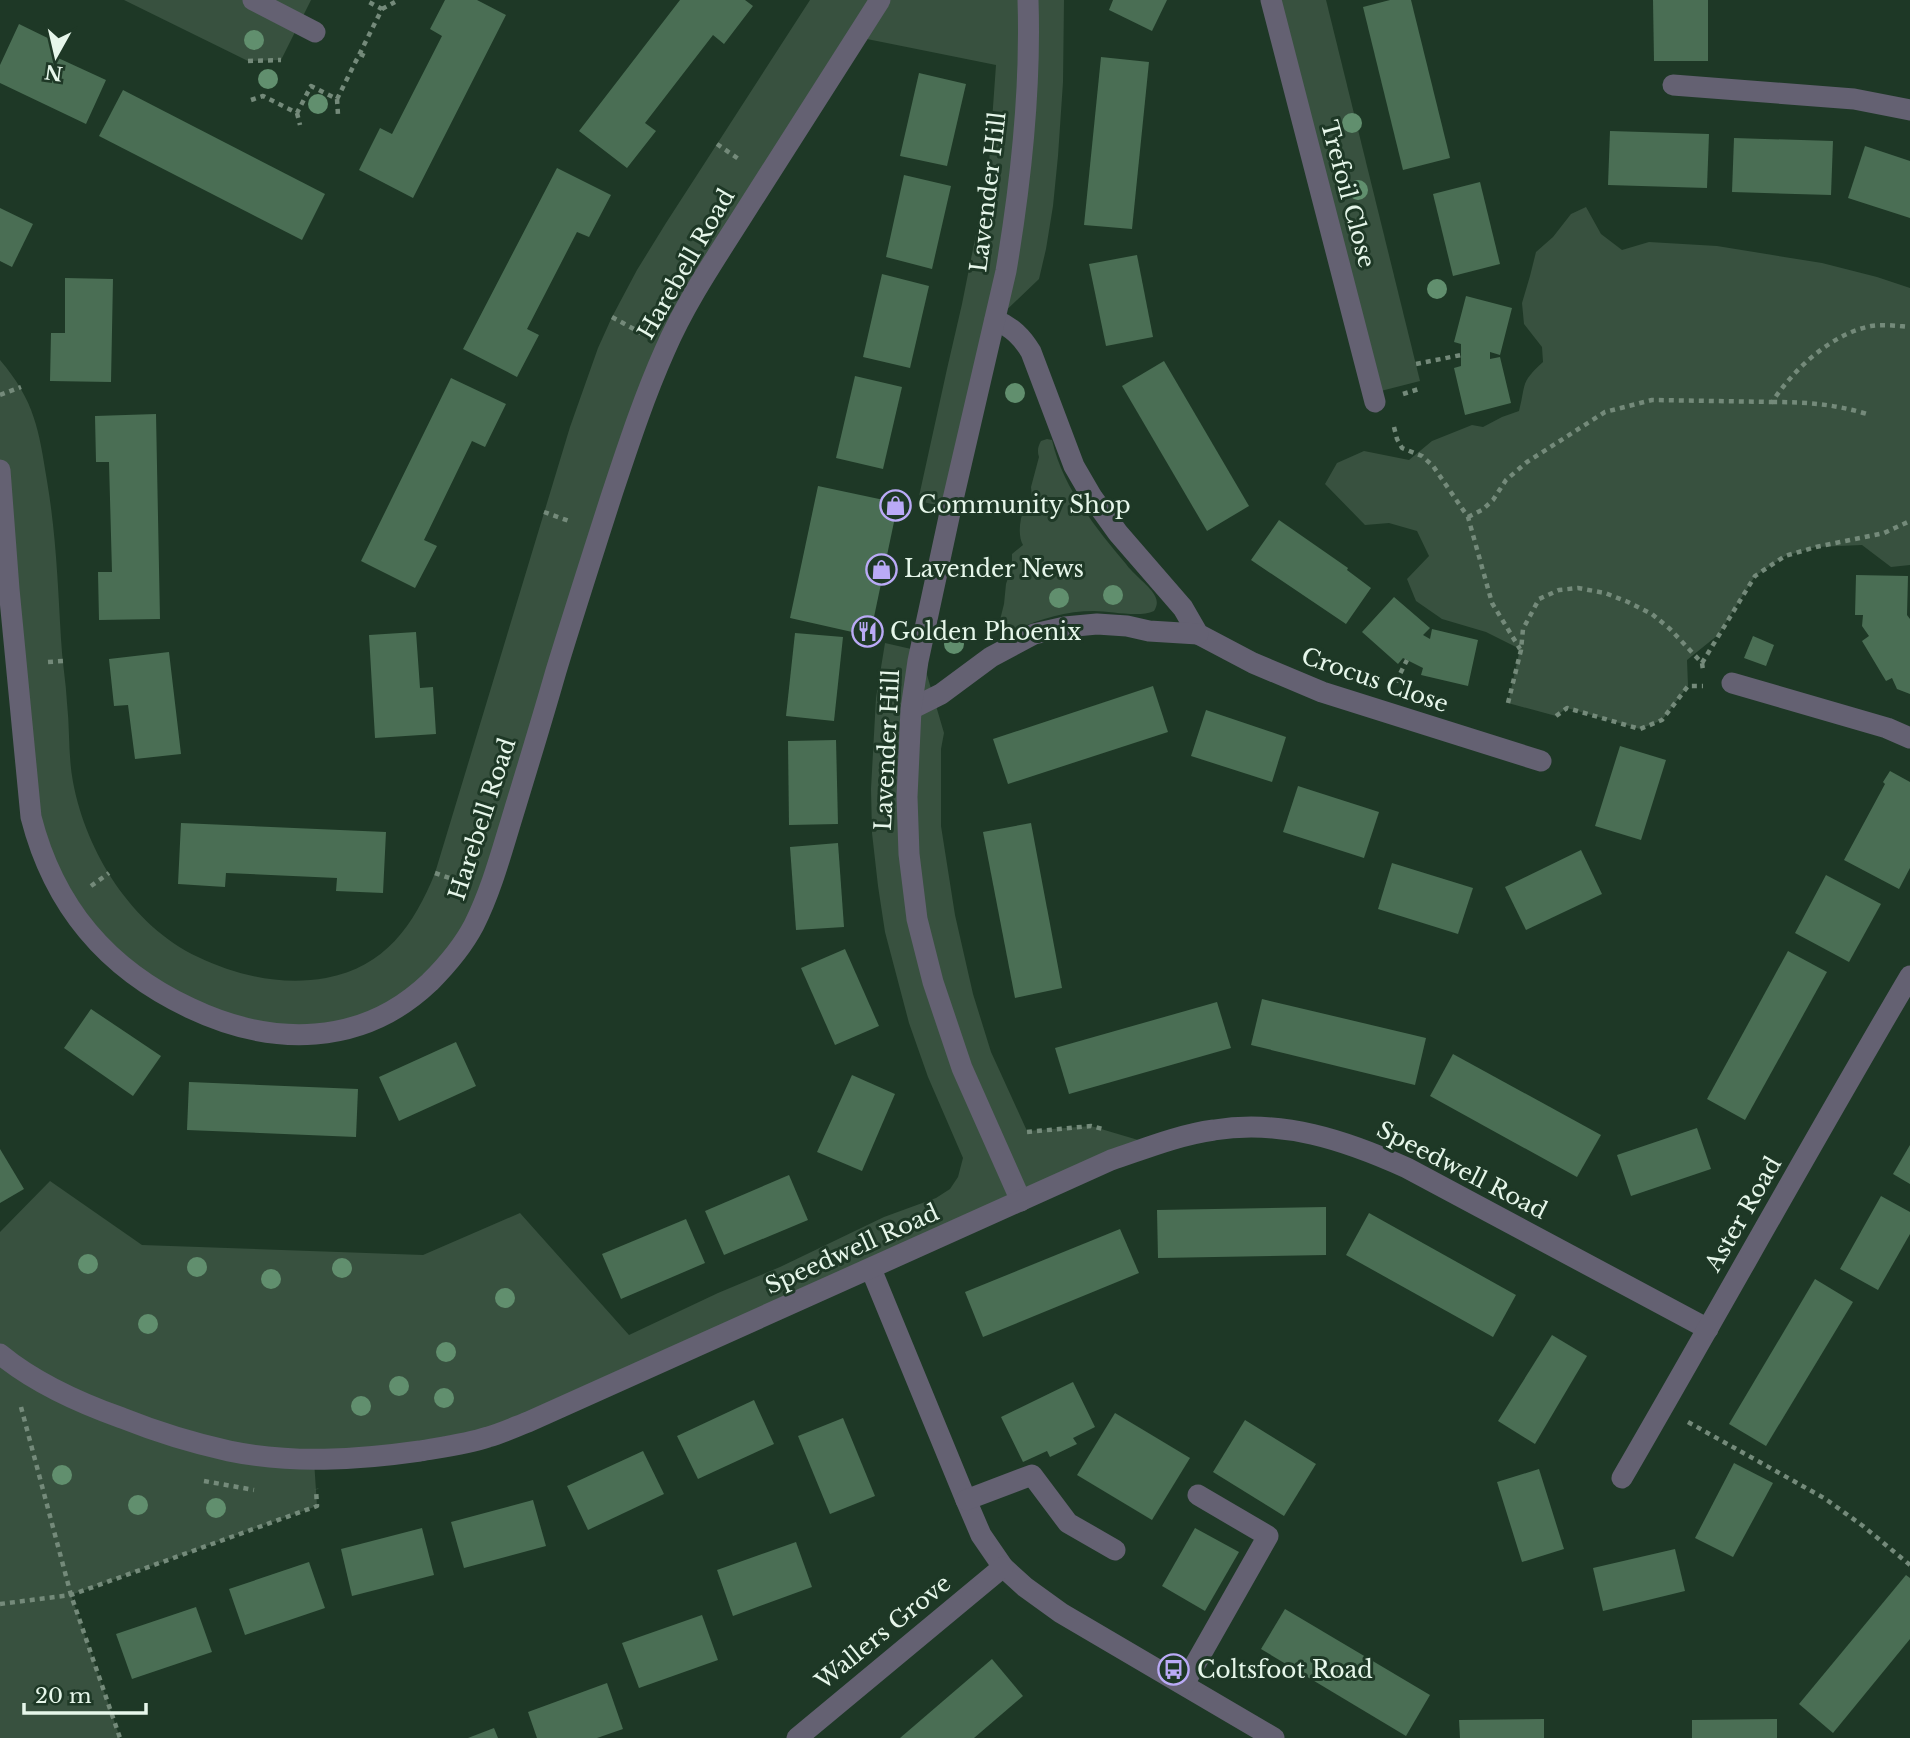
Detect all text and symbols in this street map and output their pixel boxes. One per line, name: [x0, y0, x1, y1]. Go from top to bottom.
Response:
north arrow: [21, 21, 91, 91]
text: N: [43, 60, 64, 85]
street label: Lavender Hill: [964, 110, 1012, 274]
street label: Trefoil Close: [1315, 117, 1381, 271]
street label: Harebell Road: [632, 184, 740, 344]
shop icon: Community Shop: [878, 488, 912, 522]
place label: Community Shop: [918, 491, 1131, 519]
shop icon: Lavender News: [864, 552, 898, 586]
place label: Lavender News: [904, 555, 1084, 583]
restaurant icon: Golden Phoenix: [850, 615, 884, 649]
place label: Golden Phoenix: [890, 618, 1081, 646]
street label: Crocus Close: [1298, 642, 1452, 718]
street label: Lavender Hill: [869, 669, 905, 831]
street label: Harebell Road: [443, 734, 521, 904]
street label: Speedwell Road: [1372, 1115, 1552, 1225]
street label: Aster Road: [1698, 1151, 1787, 1277]
street label: Speedwell Road: [761, 1198, 943, 1300]
street label: Wallers Grove: [809, 1569, 956, 1696]
bus stop icon: Coltsfoot Road: [1157, 1653, 1191, 1687]
place label: Coltsfoot Road: [1197, 1656, 1373, 1684]
scale bar: [24, 1672, 147, 1716]
text: 20 m: [35, 1683, 92, 1709]

